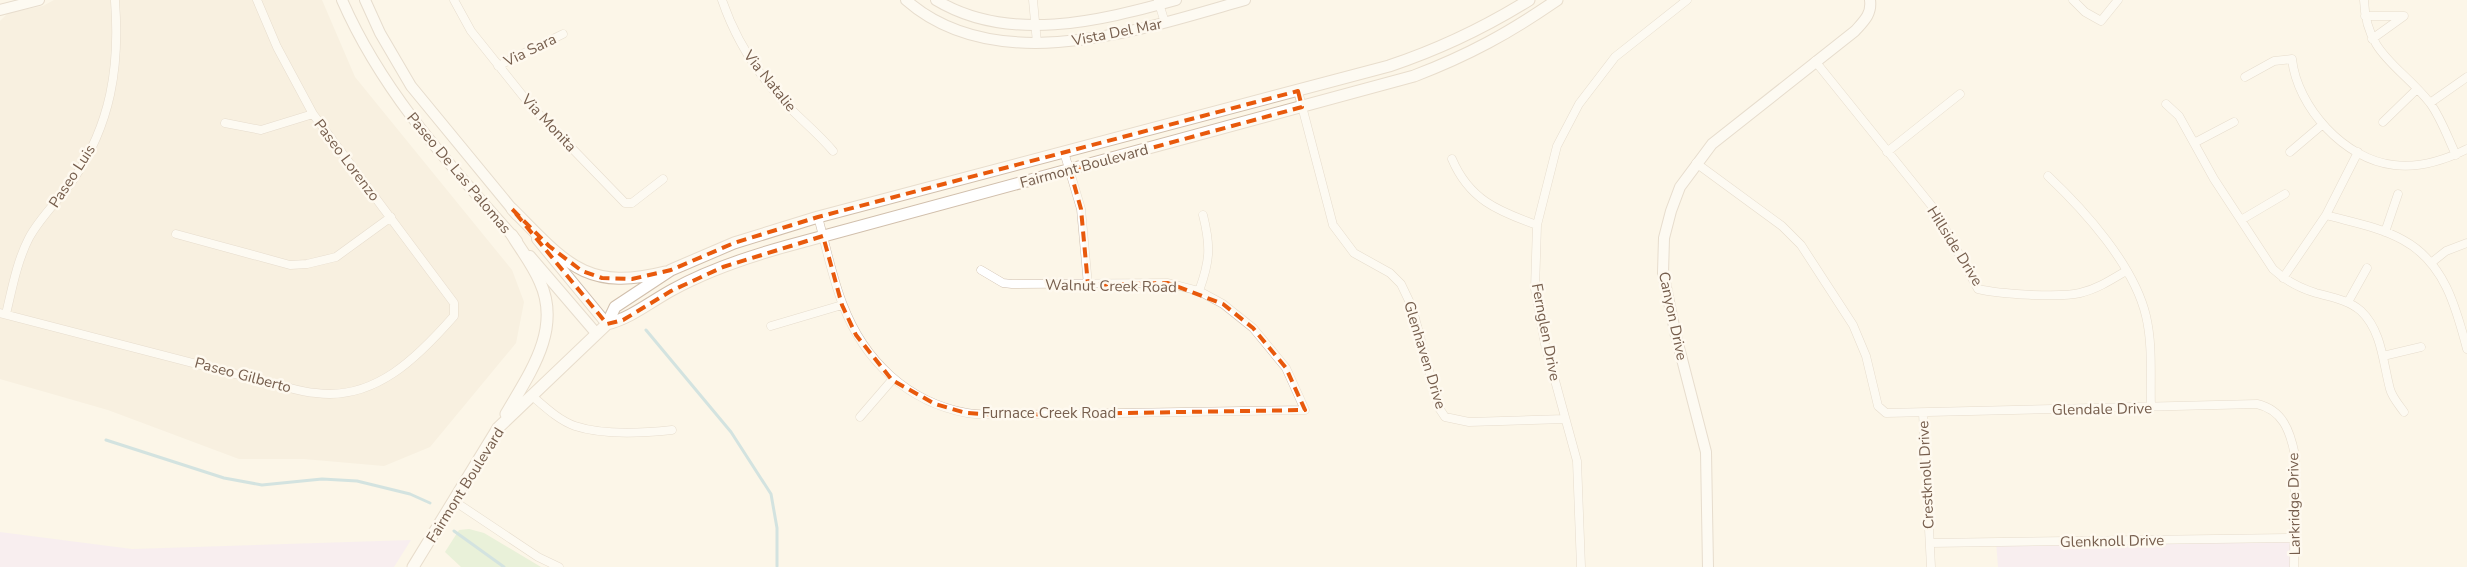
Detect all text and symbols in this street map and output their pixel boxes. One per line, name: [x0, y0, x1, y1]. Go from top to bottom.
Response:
street label: Vista Del Mar: [1069, 13, 1164, 51]
street label: Via Sara: [500, 29, 560, 72]
street label: Via Natalie: [738, 45, 801, 116]
street label: Via Monita: [516, 89, 581, 156]
street label: Paseo De Las Palomas: [402, 108, 516, 238]
street label: Paseo Lorenzo: [310, 115, 384, 205]
street label: Fairmont Boulevard: [1018, 139, 1150, 193]
street label: Paseo Luis: [44, 141, 100, 211]
street label: Hillside Drive: [1923, 202, 1987, 290]
street label: Canyon Drive: [1654, 270, 1692, 362]
street label: Walnut Creek Road: [1045, 275, 1177, 297]
street label: Fernglen Drive: [1527, 282, 1565, 382]
street label: Glenhaven Drive: [1399, 299, 1451, 411]
street label: Paseo Gilberto: [192, 352, 294, 398]
street label: Glendale Drive: [2052, 398, 2152, 420]
street label: Furnace Creek Road: [982, 403, 1116, 423]
street label: Crestknoll Drive: [1913, 420, 1939, 530]
street label: Fairmont Boulevard: [421, 424, 509, 546]
street label: Larkridge Drive: [2283, 452, 2305, 556]
street label: Glenknoll Drive: [2060, 530, 2164, 552]

